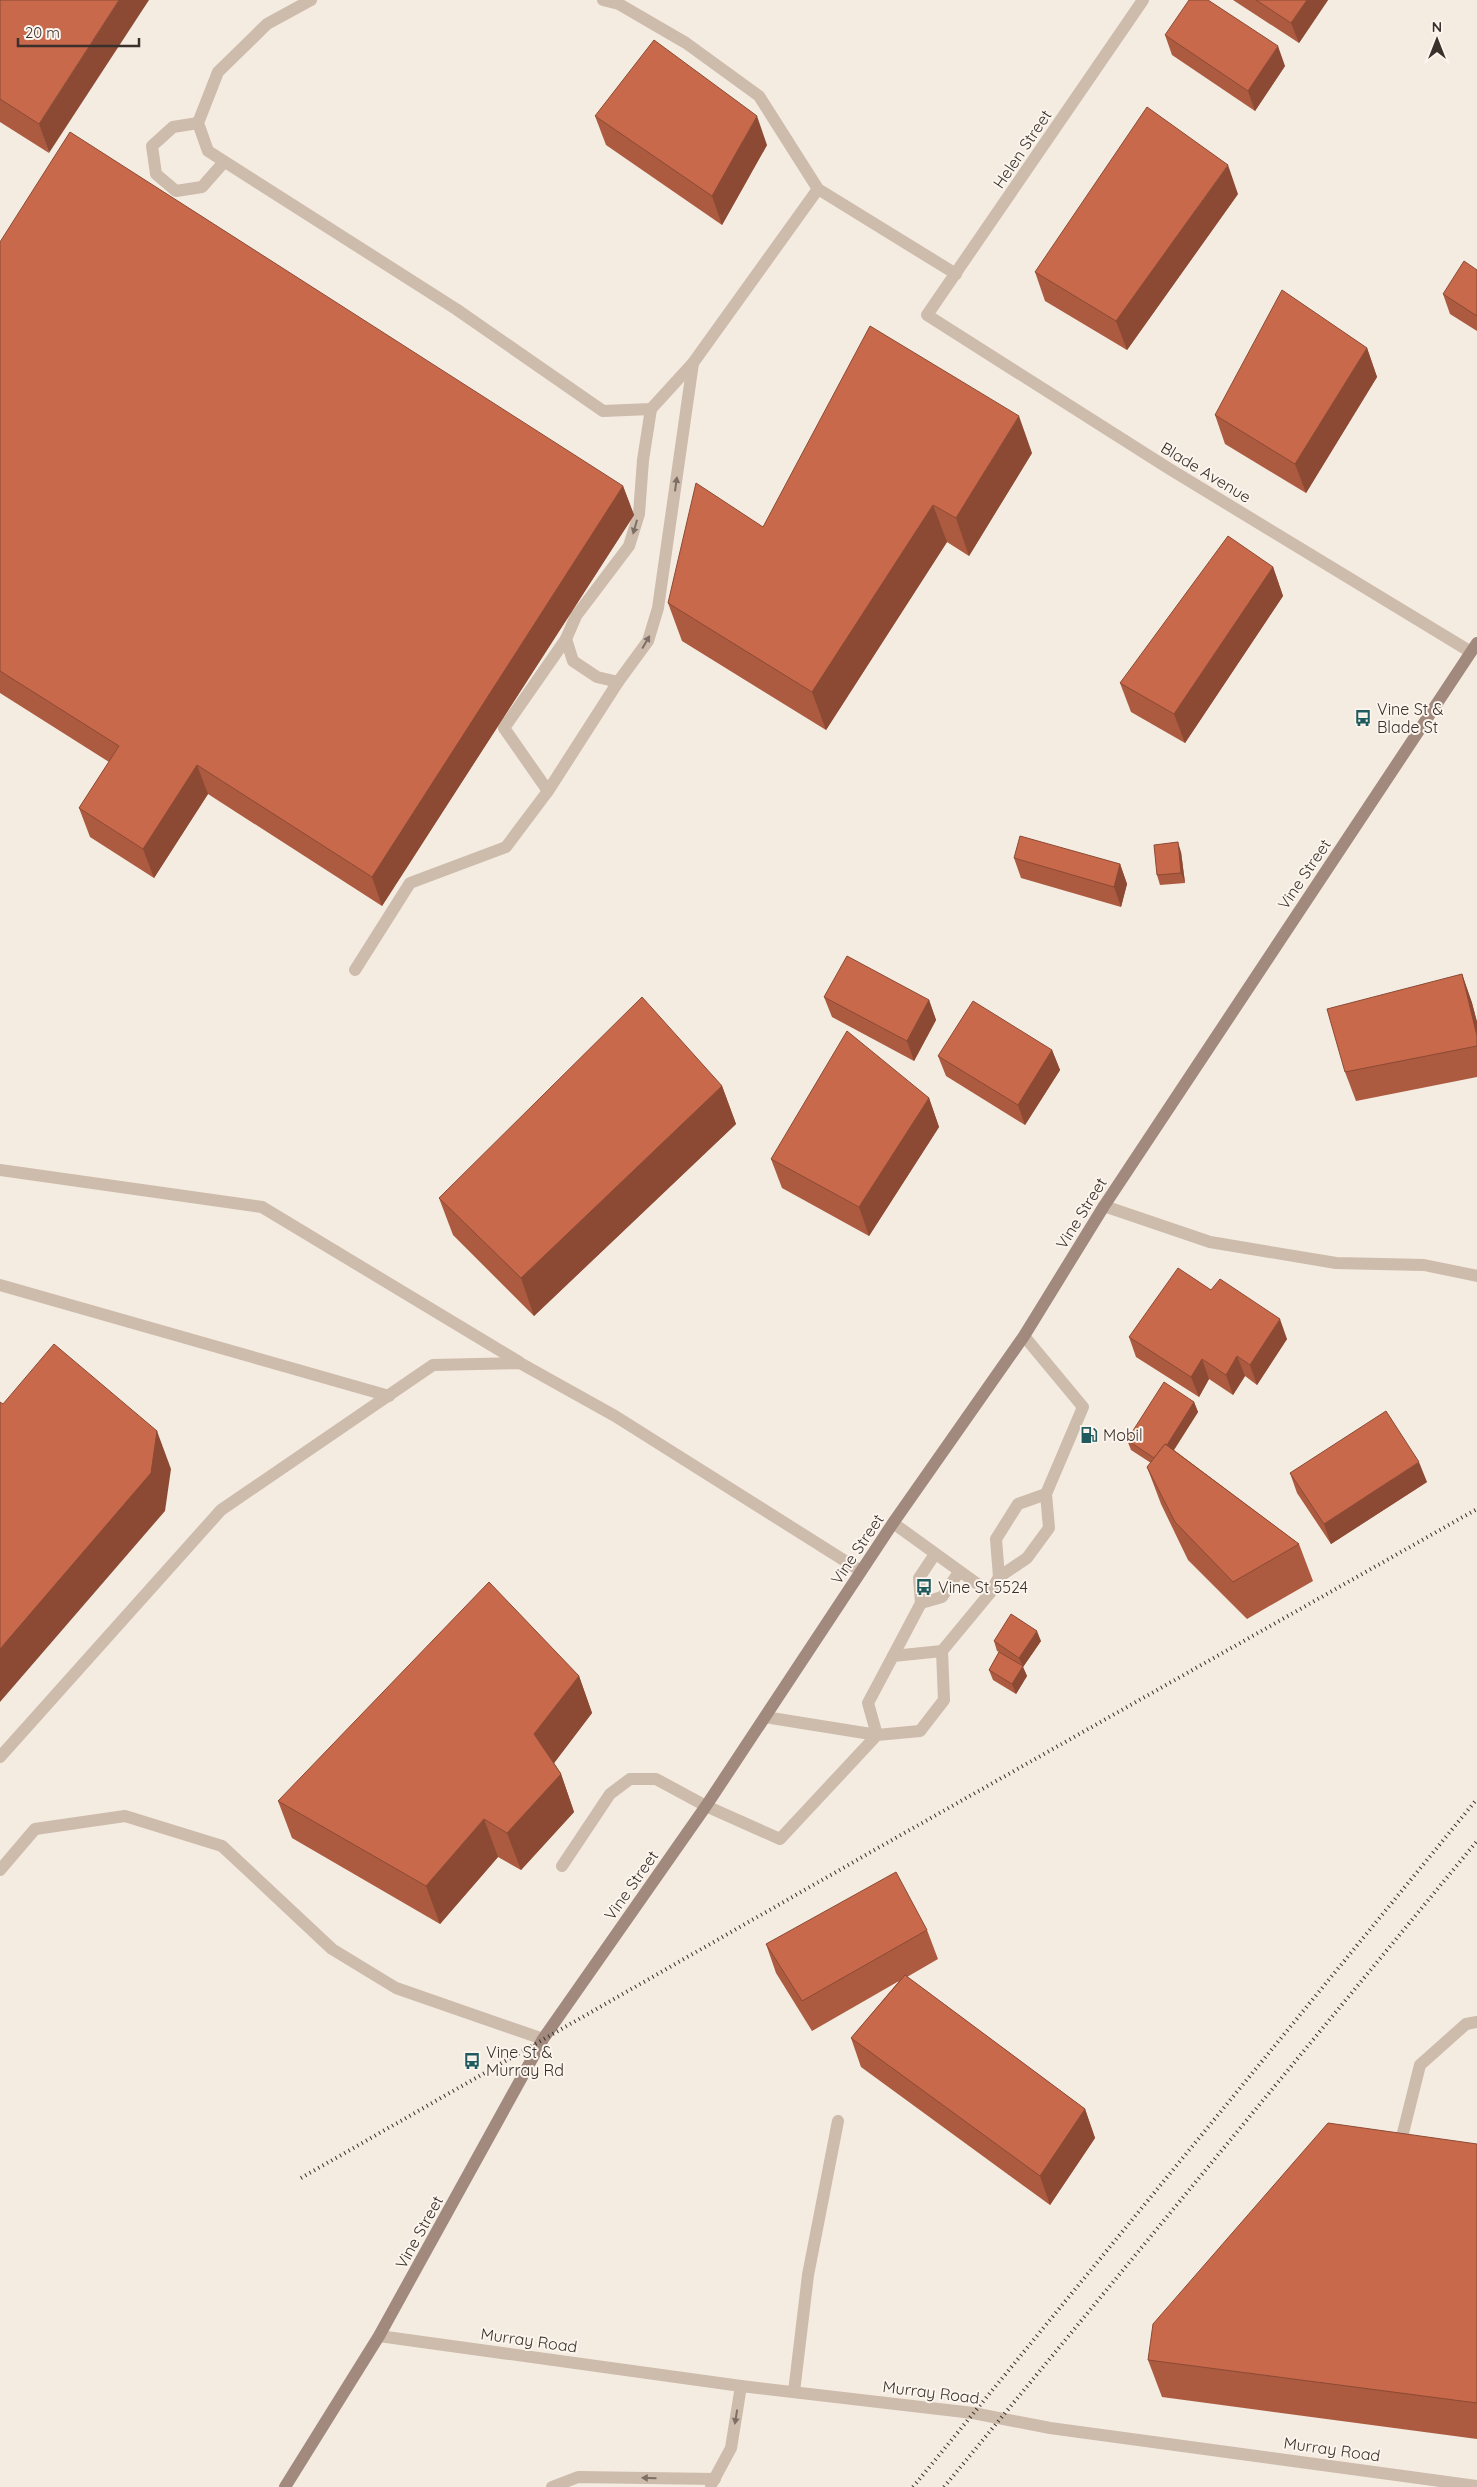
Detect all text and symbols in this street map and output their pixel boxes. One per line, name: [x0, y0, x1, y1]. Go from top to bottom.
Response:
scale bar: [18, 15, 139, 47]
north arrow: [1412, 15, 1462, 65]
text: N: [1432, 18, 1442, 36]
text: 20 m: [25, 23, 60, 42]
street label: Helen Street: [988, 106, 1056, 192]
street label: Blade Avenue: [1157, 437, 1255, 507]
one-way arrow: [672, 475, 680, 491]
one-way arrow: [631, 519, 639, 534]
one-way arrow: [641, 636, 650, 649]
place label: Vine St & Blade St: [1377, 699, 1444, 737]
bus stop icon: Vine St & Blade St: [1353, 708, 1373, 728]
street label: Vine Street: [1273, 835, 1335, 913]
street label: Vine Street: [1051, 1174, 1111, 1252]
fuel station icon: Mobil: [1079, 1425, 1099, 1445]
place label: Mobil: [1103, 1425, 1143, 1445]
street label: Vine Street: [826, 1510, 888, 1588]
bus stop icon: Vine St 5524: [914, 1577, 934, 1597]
place label: Vine St 5524: [938, 1577, 1028, 1597]
street label: Vine Street: [600, 1846, 662, 1924]
place label: Vine St & Murray Rd: [486, 2042, 564, 2080]
bus stop icon: Vine St & Murray Rd: [462, 2051, 482, 2071]
street label: Vine Street: [391, 2192, 447, 2272]
street label: Murray Road: [479, 2323, 579, 2357]
street label: Murray Road: [881, 2376, 981, 2408]
one-way arrow: [732, 2409, 740, 2425]
street label: Murray Road: [1282, 2432, 1382, 2466]
one-way arrow: [641, 2474, 657, 2482]

